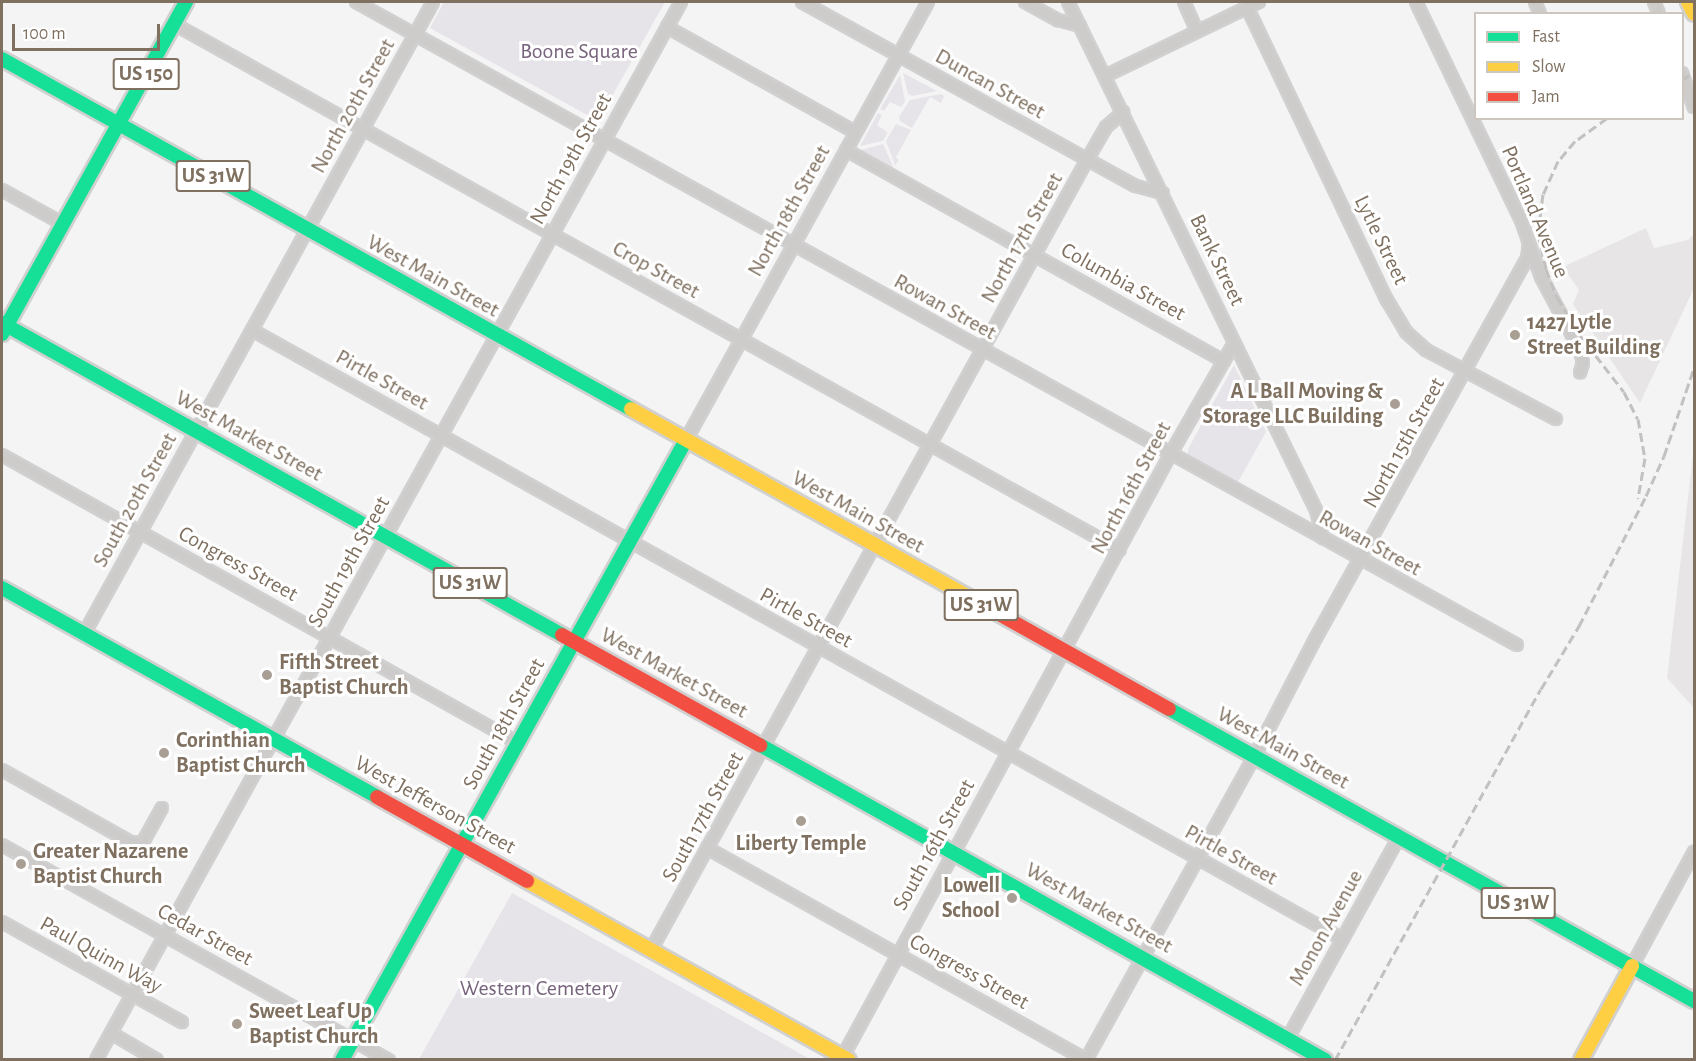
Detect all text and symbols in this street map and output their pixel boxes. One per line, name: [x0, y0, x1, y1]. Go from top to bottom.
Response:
scale bar: [15, 12, 164, 50]
legend: [1474, 12, 1684, 120]
text: 100 m: [23, 25, 66, 43]
text: Fast: [1532, 28, 1560, 46]
street label: North 20th Street: [305, 34, 401, 178]
park label: Boone Square: [520, 39, 638, 65]
street label: Duncan Street: [930, 43, 1050, 125]
road number: US 150: [112, 56, 180, 92]
text: Slow: [1532, 58, 1565, 76]
text: Jam: [1532, 88, 1560, 106]
street label: North 19th Street: [524, 89, 618, 229]
street label: North 18th Street: [742, 141, 836, 281]
street label: Portland Avenue: [1495, 142, 1575, 282]
road number: US 31W: [176, 158, 250, 194]
street label: North 17th Street: [975, 168, 1069, 308]
street label: Lytle Street: [1348, 191, 1414, 289]
street label: Bank Street: [1184, 210, 1250, 310]
street label: West Main Street: [362, 229, 504, 323]
street label: Crop Street: [608, 235, 704, 305]
street label: Columbia Street: [1056, 237, 1190, 327]
street label: Rowan Street: [889, 268, 1001, 346]
place label: 1427 Lytle Street Building: [1527, 309, 1660, 360]
marker: 1427 Lytle Street Building: [1508, 328, 1522, 342]
street label: Pirtle Street: [331, 344, 433, 416]
street label: North 15th Street: [1357, 373, 1451, 513]
place label: A L Ball Moving & Storage LLC Building: [1203, 378, 1383, 430]
street label: West Market Street: [171, 385, 327, 487]
marker: A L Ball Moving & Storage LLC Building: [1388, 397, 1402, 411]
street label: North 16th Street: [1085, 417, 1177, 559]
street label: South 20th Street: [87, 428, 183, 572]
street label: West Main Street: [787, 465, 929, 559]
street label: South 19th Street: [302, 492, 396, 632]
street label: Rowan Street: [1314, 504, 1426, 582]
street label: Congress Street: [174, 520, 302, 608]
road number: US 31W: [432, 565, 508, 601]
street label: Pirtle Street: [755, 582, 857, 654]
road number: US 31W: [944, 587, 1018, 623]
street label: West Market Street: [596, 622, 752, 724]
place label: Fifth Street Baptist Church: [279, 649, 408, 700]
street label: South 18th Street: [457, 654, 551, 794]
marker: Fifth Street Baptist Church: [260, 668, 274, 682]
street label: West Main Street: [1212, 701, 1354, 795]
place label: Corinthian Baptist Church: [176, 727, 305, 778]
marker: Corinthian Baptist Church: [157, 746, 171, 760]
street label: South 17th Street: [656, 747, 750, 887]
street label: West Jefferson Street: [350, 750, 520, 860]
street label: South 16th Street: [887, 775, 981, 915]
marker: Liberty Temple: [794, 814, 808, 828]
street label: Pirtle Street: [1180, 819, 1282, 891]
place label: Liberty Temple: [736, 831, 866, 857]
place label: Greater Nazarene Baptist Church: [33, 838, 188, 890]
marker: Greater Nazarene Baptist Church: [14, 857, 28, 871]
street label: West Market Street: [1021, 857, 1177, 959]
street label: Monon Avenue: [1283, 865, 1369, 991]
place label: Lowell School: [942, 872, 1000, 924]
road number: US 31W: [1480, 885, 1556, 921]
marker: Lowell School: [1005, 891, 1019, 905]
street label: Cedar Street: [153, 898, 257, 972]
street label: Paul Quinn Way: [35, 911, 167, 999]
street label: Congress Street: [905, 928, 1033, 1016]
park label: Western Cemetery: [460, 976, 618, 1002]
place label: Sweet Leaf Up Baptist Church: [249, 998, 378, 1050]
marker: Sweet Leaf Up Baptist Church: [230, 1017, 244, 1031]

